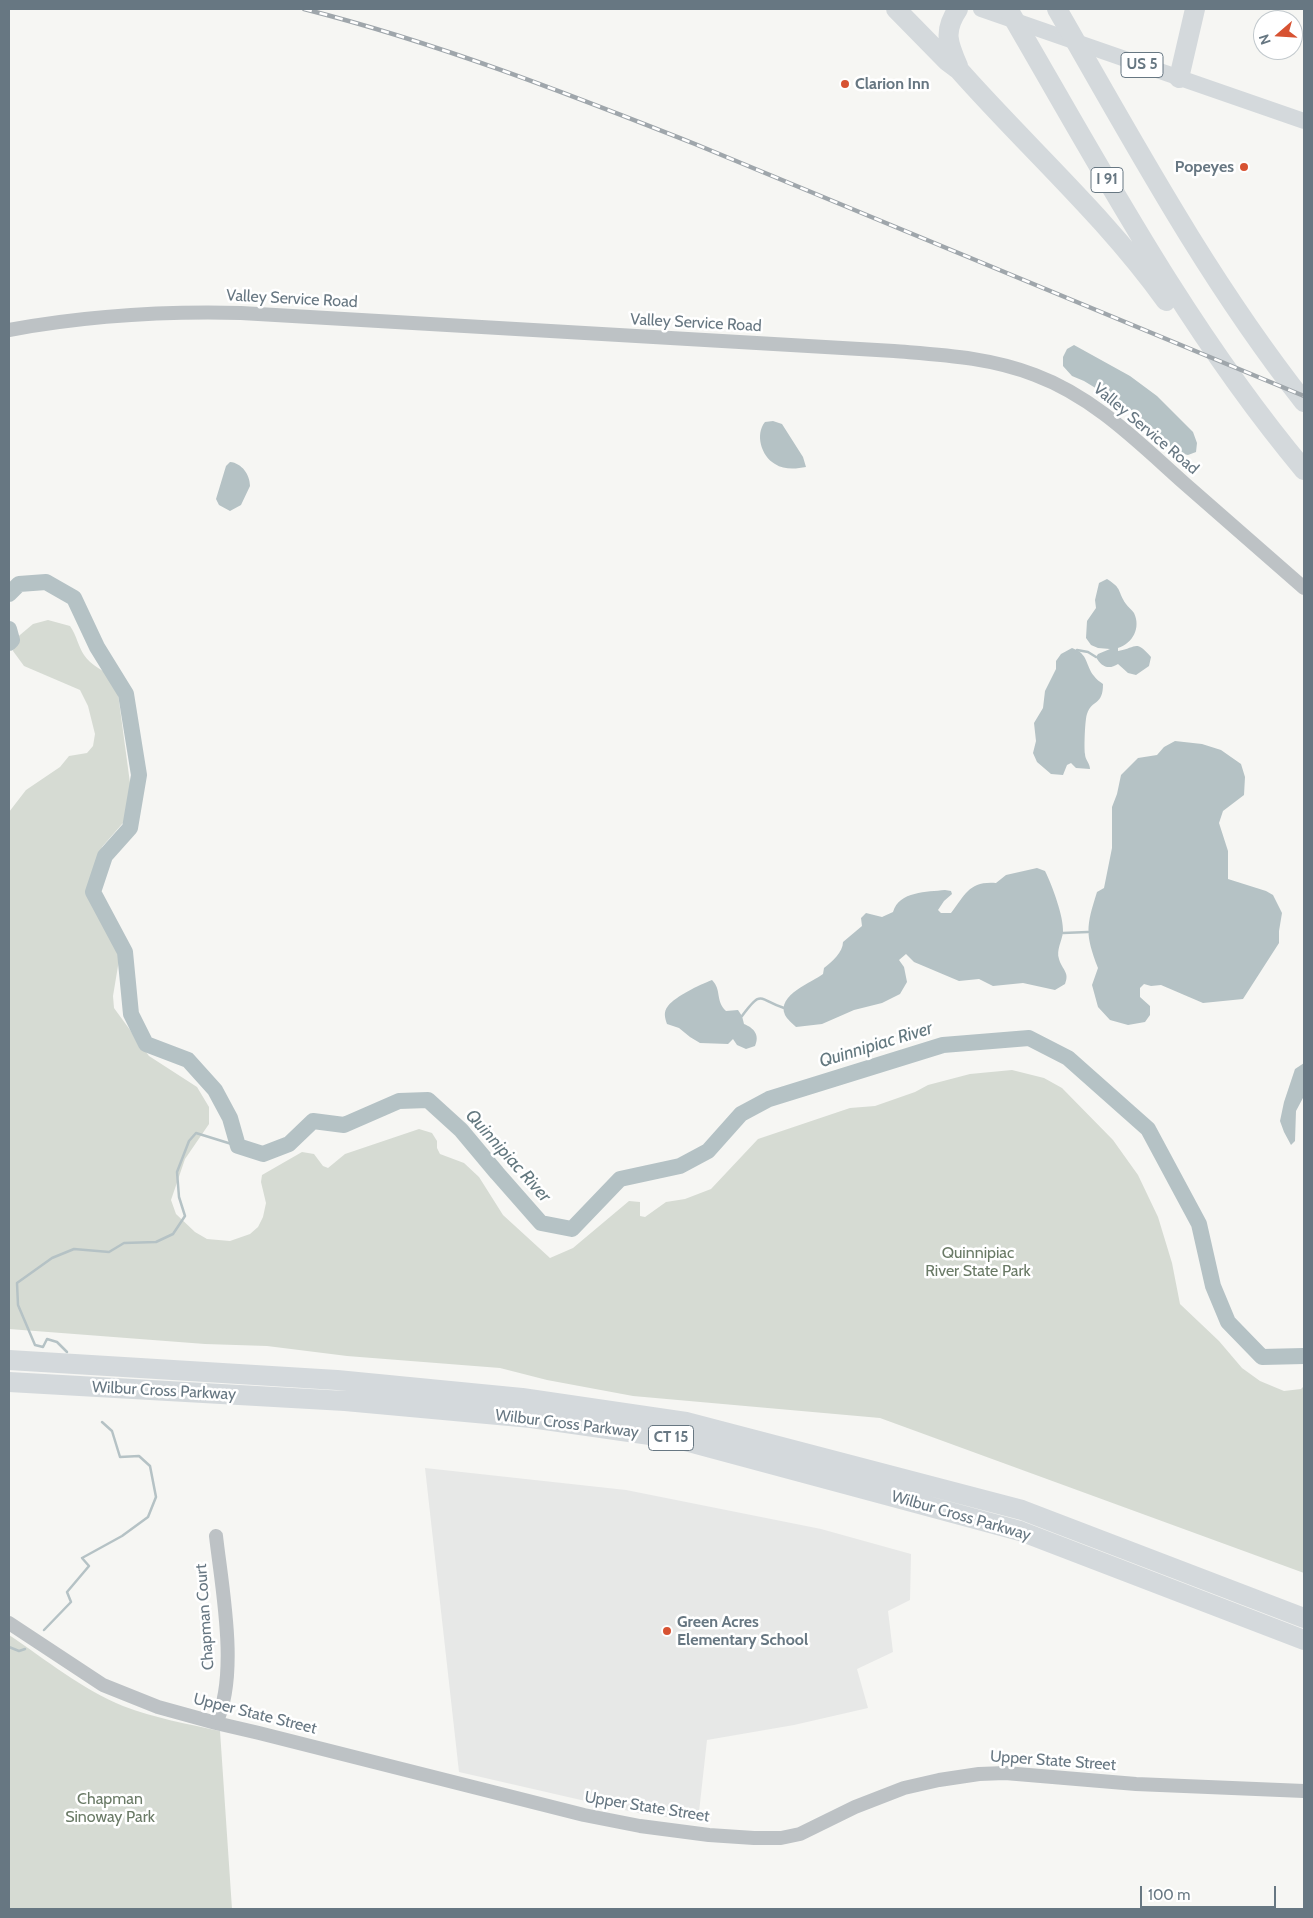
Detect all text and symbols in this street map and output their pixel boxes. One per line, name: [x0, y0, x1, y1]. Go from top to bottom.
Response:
north arrow: [1253, 10, 1303, 60]
text: N: [1255, 32, 1275, 47]
road number: US 5: [1121, 52, 1163, 78]
place label: Clarion Inn: [855, 74, 930, 94]
marker: Clarion Inn: [839, 78, 851, 90]
place label: Popeyes: [1175, 157, 1234, 177]
marker: Popeyes: [1238, 161, 1250, 173]
road number: I 91: [1091, 168, 1123, 192]
street label: Valley Service Road: [226, 286, 358, 312]
street label: Valley Service Road: [630, 310, 762, 336]
street label: Valley Service Road: [1089, 379, 1203, 479]
water label: Quinnipiac River: [817, 1018, 935, 1072]
water label: Quinnipiac River: [461, 1105, 555, 1207]
park label: Quinnipiac River State Park: [925, 1243, 1031, 1281]
street label: Wilbur Cross Parkway: [92, 1378, 236, 1404]
street label: Wilbur Cross Parkway: [494, 1406, 640, 1442]
road number: CT 15: [648, 1426, 694, 1450]
street label: Wilbur Cross Parkway: [889, 1487, 1033, 1545]
street label: Chapman Court: [192, 1563, 218, 1671]
place label: Green Acres Elementary School: [677, 1612, 808, 1650]
marker: Green Acres Elementary School: [661, 1625, 673, 1637]
street label: Upper State Street: [191, 1689, 319, 1739]
street label: Upper State Street: [989, 1747, 1117, 1775]
street label: Upper State Street: [583, 1788, 711, 1826]
park label: Chapman Sinoway Park: [65, 1789, 155, 1827]
scale bar: [1143, 1876, 1279, 1908]
text: 100 m: [1148, 1886, 1190, 1904]

